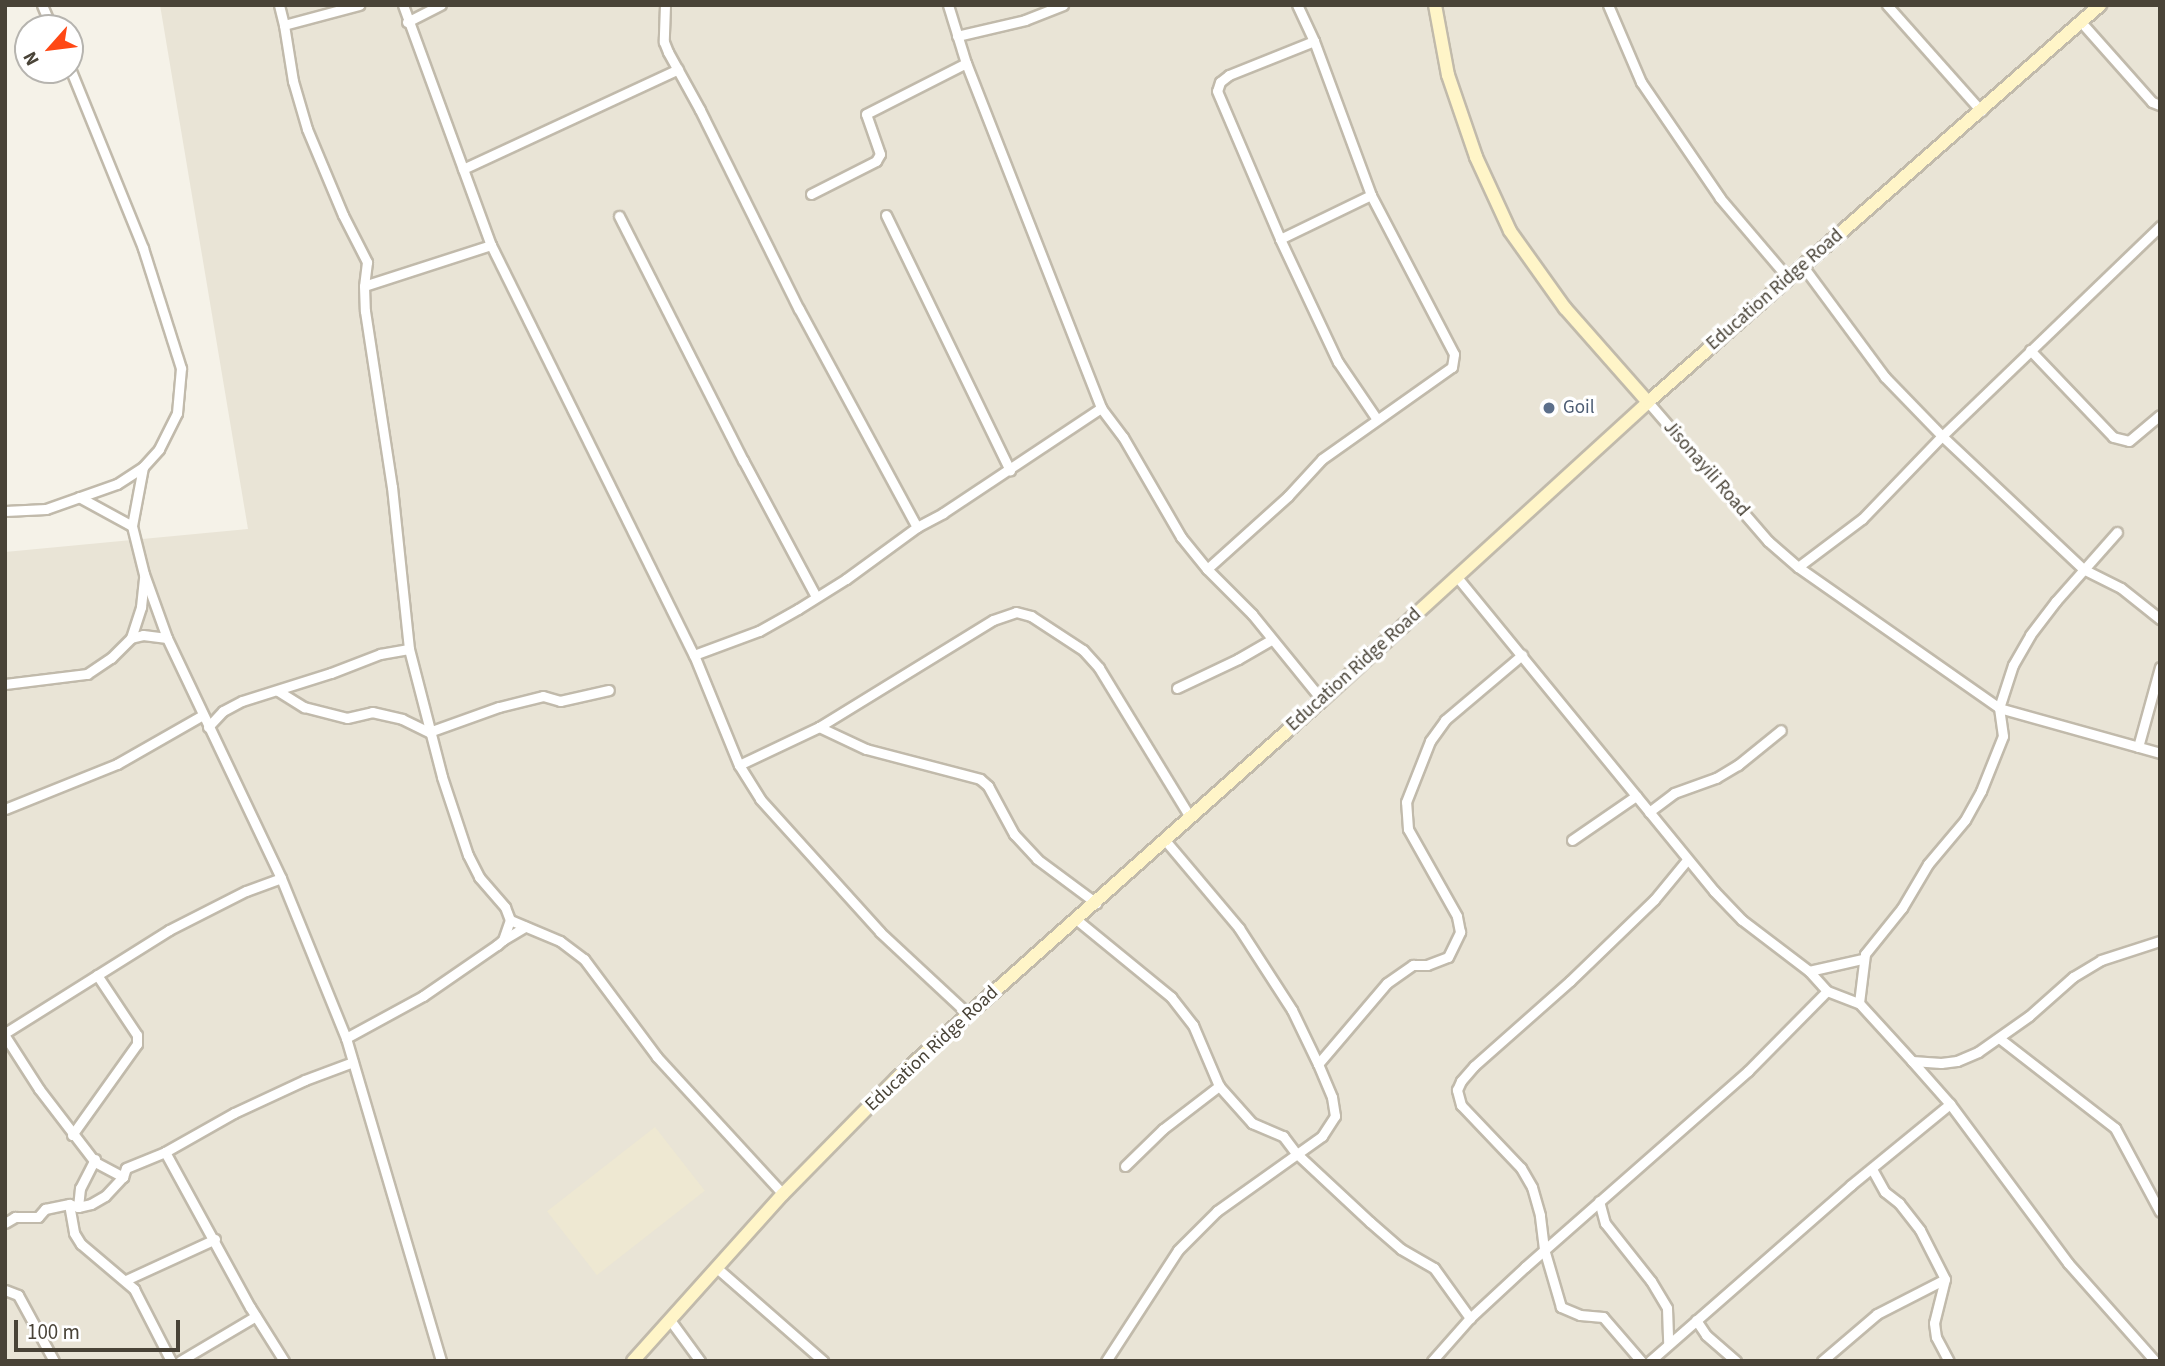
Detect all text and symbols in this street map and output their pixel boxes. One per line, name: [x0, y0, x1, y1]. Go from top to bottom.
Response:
north arrow: [14, 14, 84, 84]
text: N: [17, 46, 47, 70]
street label: Education Ridge Road: [1702, 225, 1848, 355]
place label: Goil: [1563, 397, 1595, 419]
marker: Goil: [1541, 400, 1557, 416]
street label: Jisonayili Road: [1658, 416, 1754, 522]
street label: Education Ridge Road: [1282, 604, 1426, 736]
street label: Education Ridge Road: [861, 982, 1003, 1116]
scale bar: [18, 1306, 184, 1350]
text: 100 m: [27, 1317, 80, 1347]

